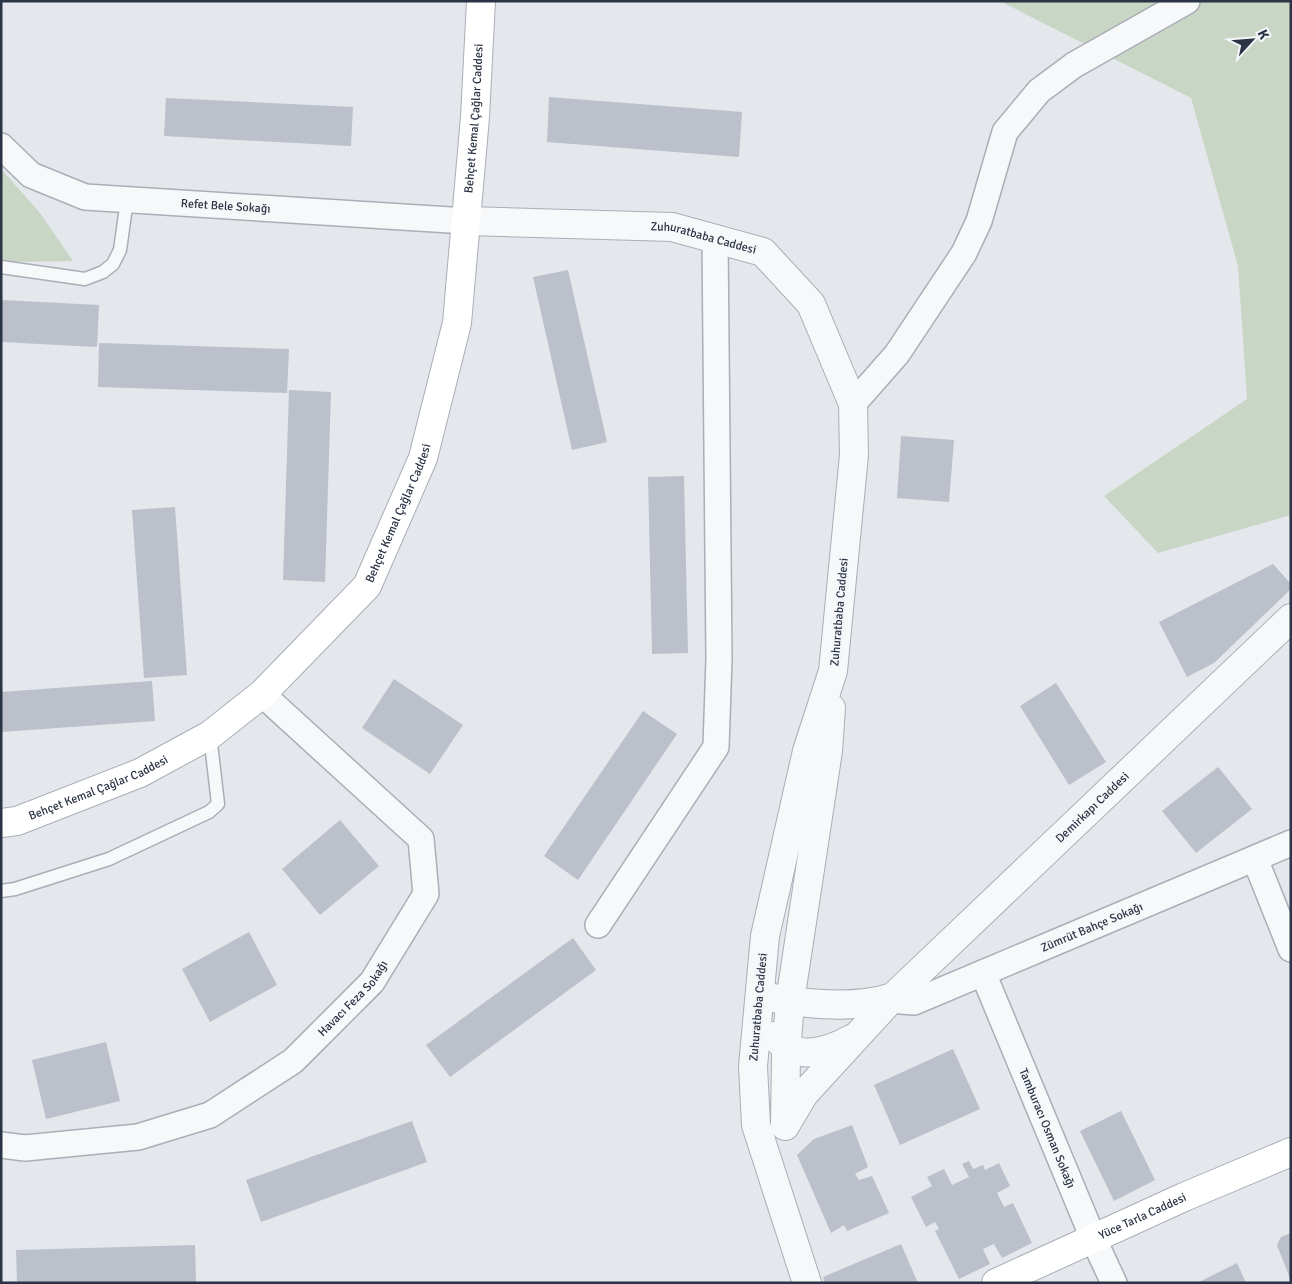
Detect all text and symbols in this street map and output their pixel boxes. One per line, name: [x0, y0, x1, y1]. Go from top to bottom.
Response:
north arrow: [1227, 15, 1277, 65]
text: K: [1254, 27, 1273, 42]
street label: Behçet Kemal Çağlar Caddesi: [461, 43, 487, 194]
street label: Refet Bele Sokağı: [180, 196, 271, 217]
street label: Zuhuratbaba Caddesi: [650, 219, 758, 258]
street label: Behçet Kemal Çağlar Caddesi: [362, 442, 434, 585]
street label: Zuhuratbaba Caddesi: [827, 557, 852, 667]
street label: Behçet Kemal Çağlar Caddesi: [27, 752, 171, 824]
street label: Demirkapı Caddesi: [1053, 769, 1133, 846]
street label: Zümrüt Bahçe Sokağı: [1039, 899, 1145, 956]
street label: Zuhuratbaba Caddesi: [746, 952, 771, 1062]
street label: Havacı Feza Sokağı: [315, 958, 391, 1040]
street label: Tamburacı Osman Sokağı: [1015, 1066, 1078, 1190]
street label: Yüce Tarla Caddesi: [1096, 1190, 1189, 1243]

